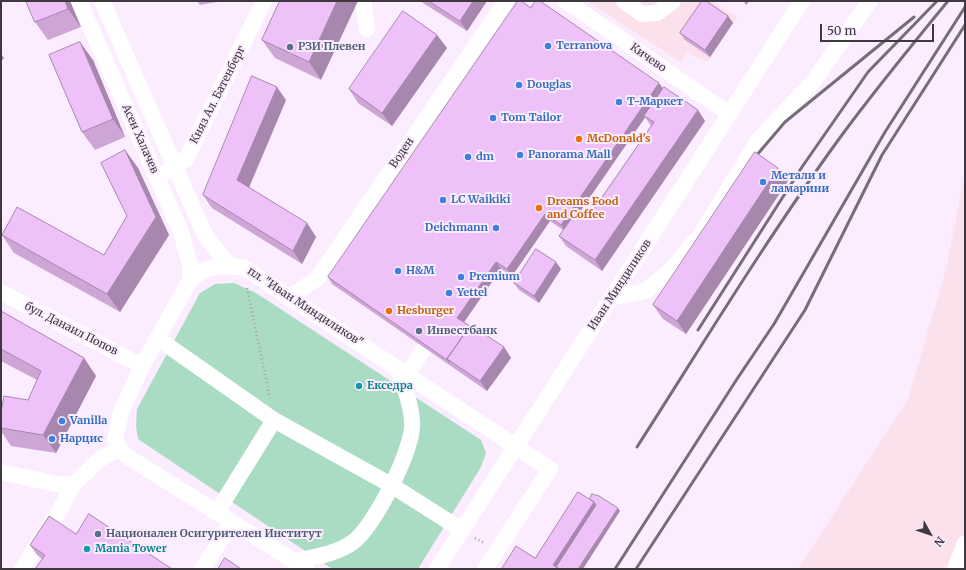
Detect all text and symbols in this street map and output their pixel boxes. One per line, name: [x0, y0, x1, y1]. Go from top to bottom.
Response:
scale bar: [822, 16, 936, 42]
text: 50 m: [827, 23, 856, 38]
place label: Terranova: [556, 39, 612, 53]
place label: РЗИ Плевен: [298, 40, 366, 54]
marker: Terranova: [543, 41, 553, 51]
street label: Кичево: [627, 41, 669, 75]
marker: РЗИ Плевен: [285, 42, 295, 52]
street label: Княз Ал. Батенберг: [188, 44, 248, 146]
place label: Douglas: [527, 78, 571, 92]
marker: Douglas: [514, 80, 524, 90]
place label: Т-Маркет: [627, 95, 683, 109]
marker: Т-Маркет: [614, 97, 624, 107]
street label: Асен Халачев: [119, 102, 161, 176]
place label: Tom Tailor: [501, 111, 562, 125]
marker: Tom Tailor: [488, 113, 498, 123]
place label: McDonald's: [587, 132, 651, 146]
marker: McDonald's: [574, 134, 584, 144]
street label: Воден: [387, 135, 417, 171]
place label: Panorama Mall: [528, 148, 611, 162]
place label: dm: [476, 150, 494, 164]
marker: Panorama Mall: [515, 150, 525, 160]
marker: dm: [463, 152, 473, 162]
place label: Метали и ламарини: [771, 169, 829, 195]
marker: Метали и ламарини: [758, 177, 768, 187]
place label: LC Waikiki: [451, 193, 510, 207]
marker: LC Waikiki: [438, 195, 448, 205]
place label: Dreams Food and Coffee: [547, 195, 619, 221]
marker: Dreams Food and Coffee: [534, 203, 544, 213]
place label: Deichmann: [425, 221, 488, 235]
marker: Deichmann: [491, 223, 501, 233]
street label: Иван Миндиликов: [586, 237, 654, 333]
place label: H&M: [406, 264, 434, 278]
street label: пл. "Иван Миндиликов": [245, 265, 365, 349]
marker: H&M: [393, 266, 403, 276]
place label: Premium: [469, 270, 520, 284]
marker: Premium: [456, 272, 466, 282]
place label: Yettel: [457, 286, 487, 300]
marker: Yettel: [444, 288, 454, 298]
street label: бул. Данаил Попов: [22, 300, 120, 358]
place label: Hesburger: [397, 304, 454, 318]
marker: Hesburger: [384, 306, 394, 316]
place label: Инвестбанк: [427, 324, 497, 338]
marker: Инвестбанк: [414, 326, 424, 336]
place label: Екседра: [367, 379, 413, 393]
marker: Екседра: [354, 381, 364, 391]
place label: Vanilla: [70, 414, 107, 428]
marker: Vanilla: [57, 416, 67, 426]
place label: Нарцис: [60, 432, 103, 446]
marker: Нарцис: [47, 434, 57, 444]
north arrow: [910, 514, 950, 554]
place label: Национален Осигурителен Институт: [106, 527, 322, 541]
marker: Национален Осигурителен Институт: [93, 529, 103, 539]
text: N: [931, 534, 947, 550]
place label: Mania Tower: [95, 542, 167, 556]
marker: Mania Tower: [82, 544, 92, 554]

